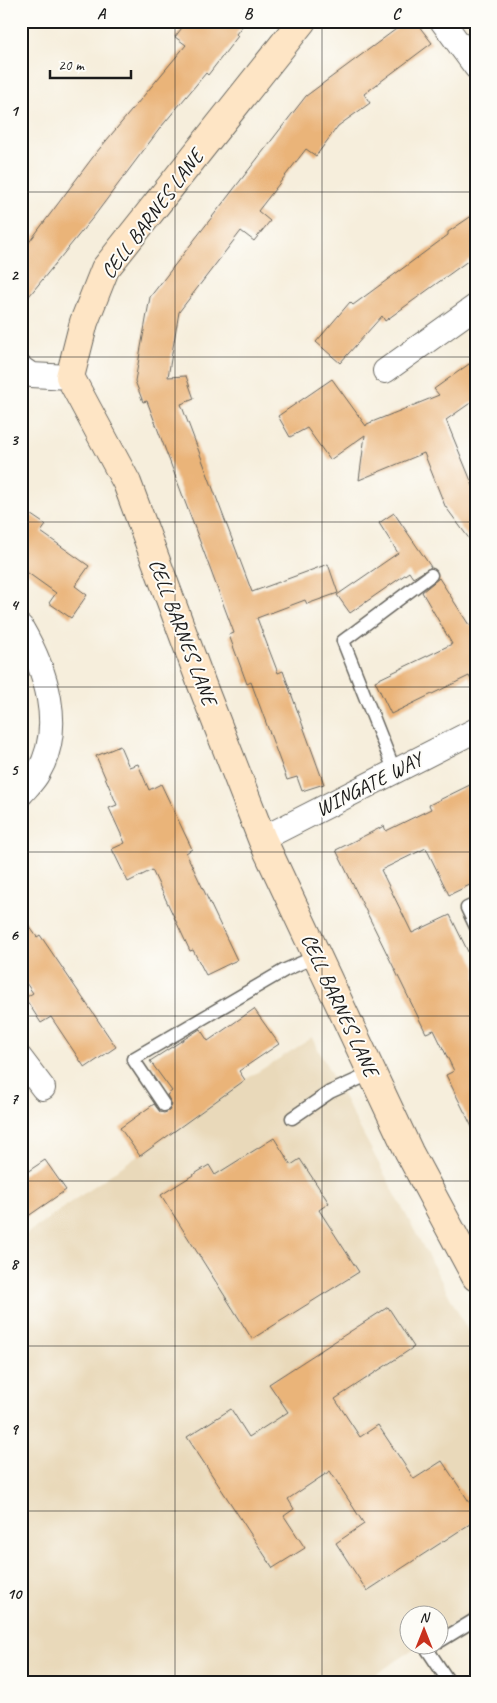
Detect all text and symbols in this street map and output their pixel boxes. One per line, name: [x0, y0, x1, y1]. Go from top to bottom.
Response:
text: A: [97, 4, 107, 24]
text: B: [244, 4, 254, 24]
text: C: [392, 4, 402, 24]
scale bar: [50, 48, 131, 80]
text: 20 m: [58, 56, 85, 75]
text: 1: [10, 101, 19, 121]
street label: CELL BARNES LANE: [95, 142, 211, 284]
text: 2: [10, 265, 19, 285]
text: 3: [10, 430, 19, 450]
street label: CELL BARNES LANE: [143, 555, 224, 711]
text: 4: [10, 595, 19, 615]
street label: WINGATE WAY: [311, 744, 430, 822]
text: 5: [11, 760, 20, 780]
text: 6: [10, 925, 19, 945]
street label: CELL BARNES LANE: [295, 929, 386, 1083]
text: 7: [10, 1089, 19, 1109]
text: 8: [10, 1254, 19, 1274]
text: 9: [10, 1419, 19, 1439]
text: 10: [7, 1584, 23, 1604]
north arrow: [400, 1606, 450, 1656]
text: N: [420, 1609, 431, 1626]

